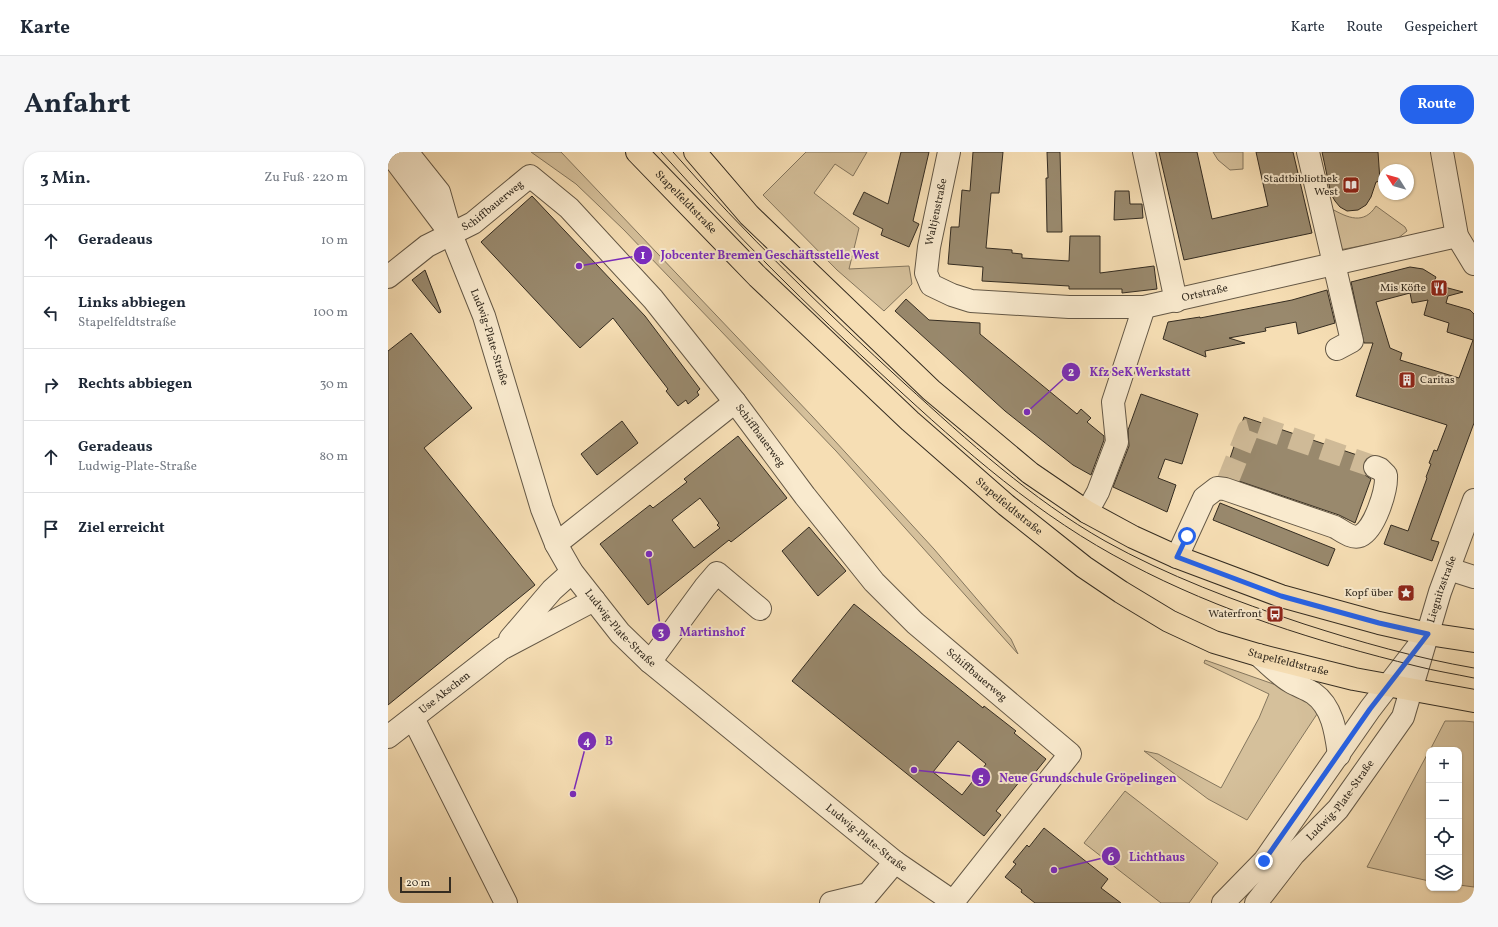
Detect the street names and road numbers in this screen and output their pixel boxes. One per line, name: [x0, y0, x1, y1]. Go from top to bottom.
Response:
street label: Stapelfeldtstraße: [651, 167, 720, 237]
street label: Schiffbauerweg: [459, 177, 527, 235]
street label: Waltjenstraße: [923, 177, 951, 247]
street label: Ortstraße: [1180, 281, 1229, 306]
street label: Ludwig-Plate-Straße: [466, 287, 512, 387]
street label: Schiffbauerweg: [732, 401, 789, 471]
street label: Stapelfeldtstraße: [972, 474, 1046, 539]
street label: Liegnitzstraße: [1424, 554, 1460, 625]
street label: Ludwig-Plate-Straße: [581, 586, 659, 671]
street label: Schiffbauerweg: [943, 645, 1010, 705]
street label: Stapelfeldtstraße: [1246, 645, 1330, 680]
street label: Use Akschen: [416, 668, 474, 717]
street label: Ludwig-Plate-Straße: [1303, 757, 1378, 845]
street label: Ludwig-Plate-Straße: [822, 801, 910, 876]

